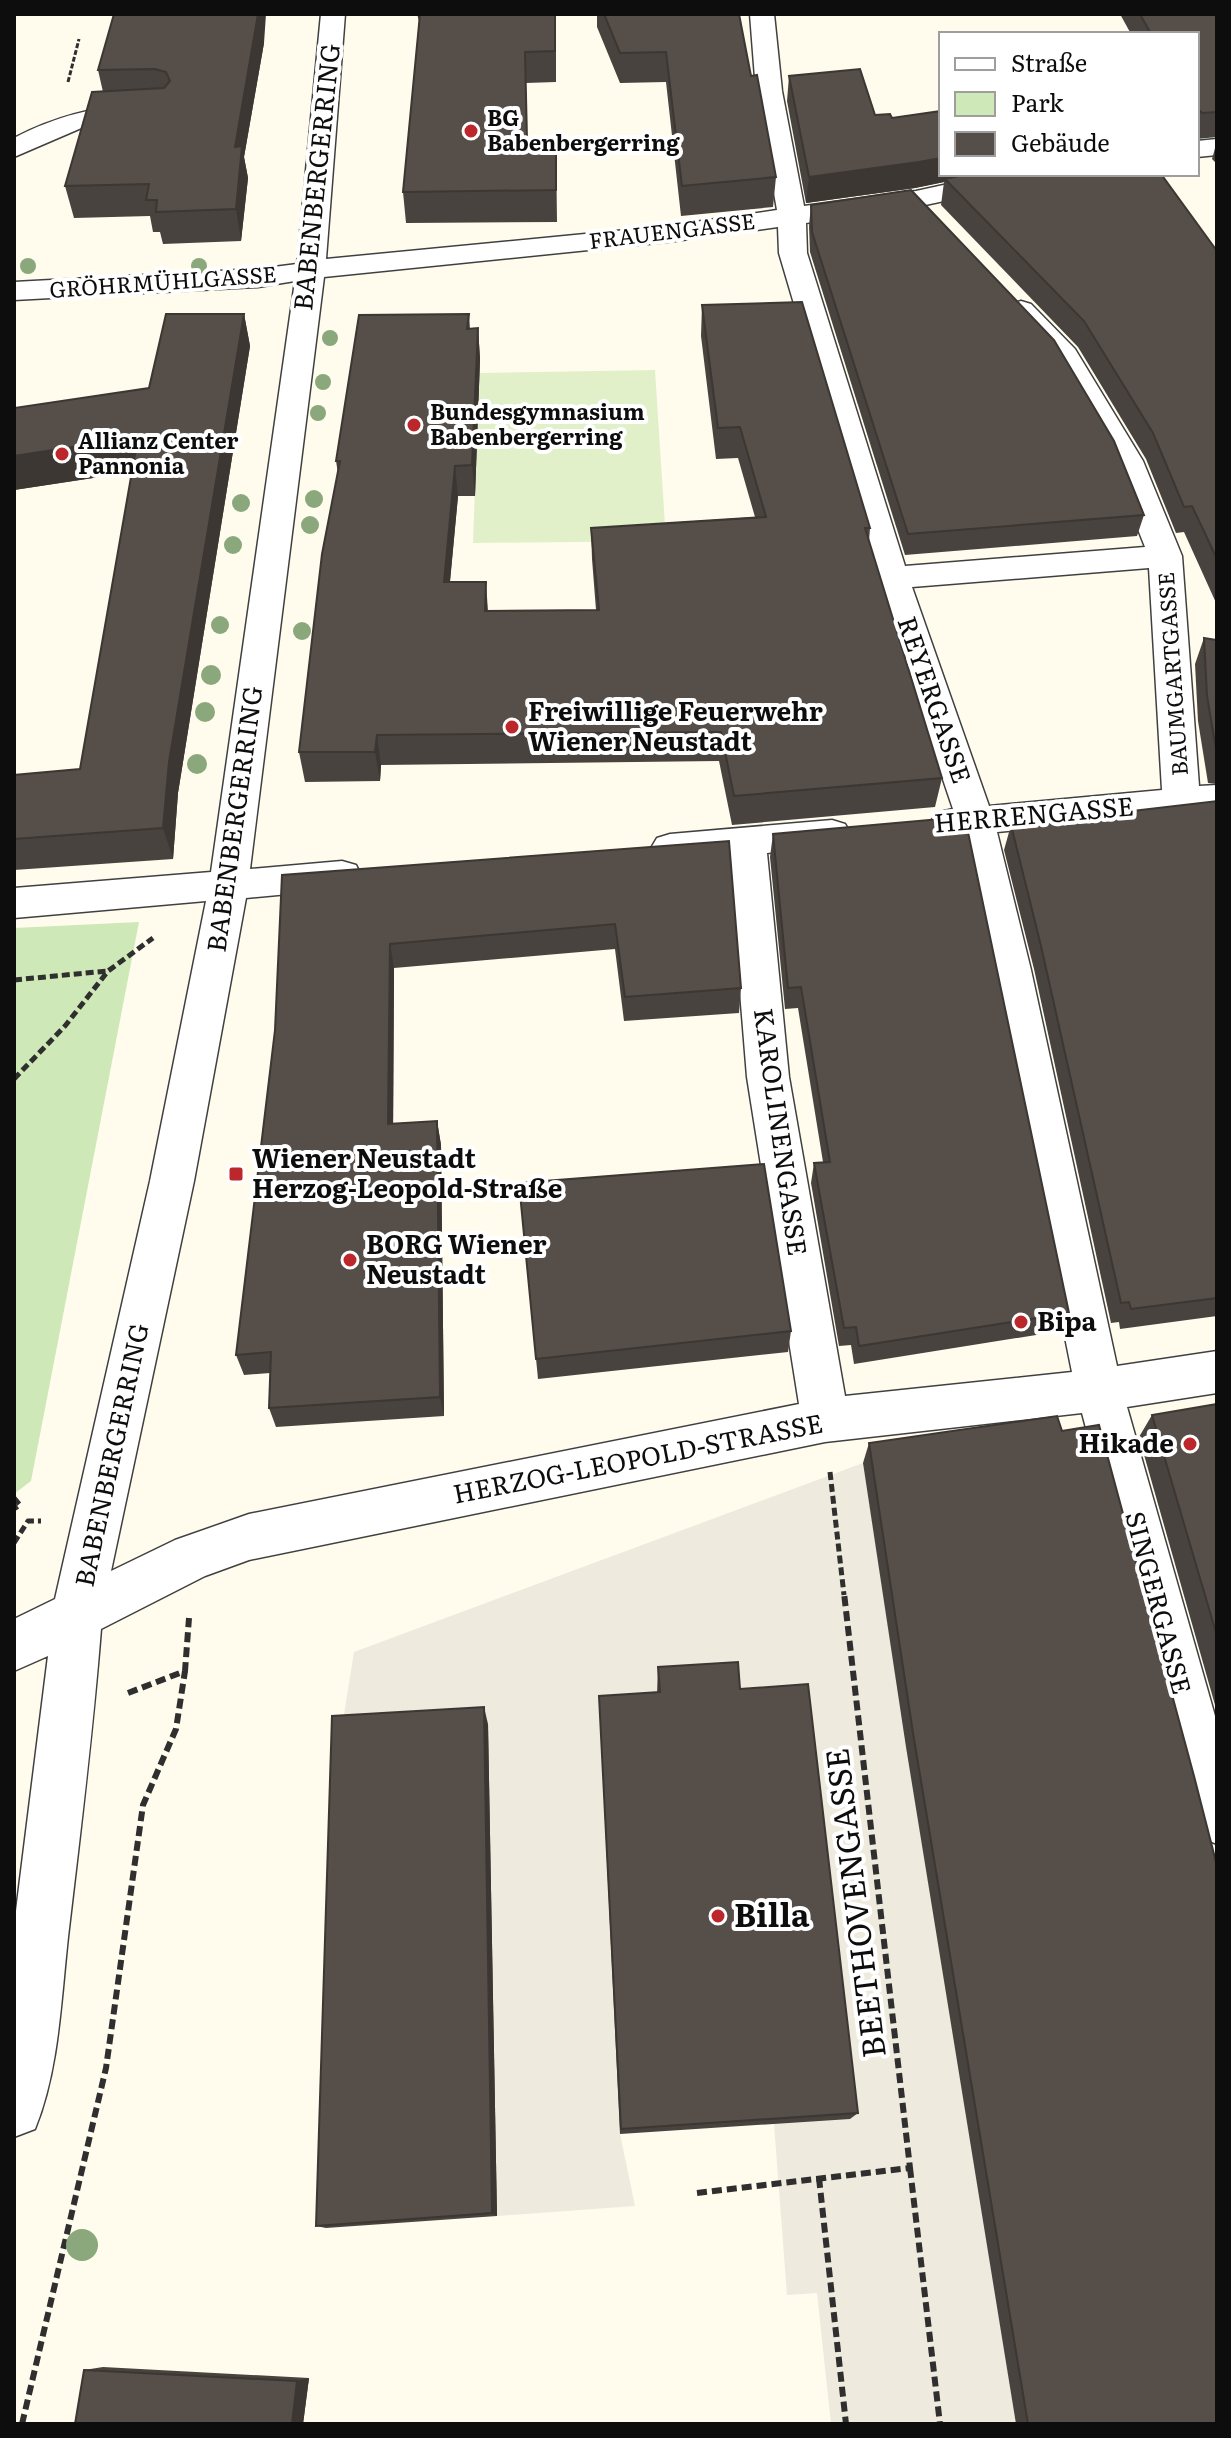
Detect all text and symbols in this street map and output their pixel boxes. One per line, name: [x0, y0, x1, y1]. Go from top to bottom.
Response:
legend: [939, 32, 1199, 176]
street label: BABENBERGERRING: [281, 41, 348, 312]
text: Straße: [1011, 44, 1087, 79]
text: Park: [1011, 84, 1064, 119]
place label: BG Babenbergerring: [487, 100, 680, 158]
marker: BG Babenbergerring: [462, 122, 480, 140]
text: Gebäude: [1011, 124, 1110, 159]
street label: FRAUENGASSE: [587, 203, 757, 256]
street label: GRÖHRMÜHLGASSE: [48, 256, 278, 305]
place label: Bundesgymnasium Babenbergerring: [430, 394, 645, 452]
marker: Bundesgymnasium Babenbergerring: [405, 416, 423, 434]
place label: Allianz Center Pannonia: [78, 423, 238, 481]
marker: Allianz Center Pannonia: [53, 445, 71, 463]
street label: BAUMGARTGASSE: [1148, 571, 1195, 777]
street label: REYERGASSE: [890, 610, 983, 788]
street label: BABENBERGERRING: [195, 683, 271, 954]
place label: Freiwillige Feuerwehr Wiener Neustadt: [528, 690, 823, 759]
marker: Freiwillige Feuerwehr Wiener Neustadt: [503, 718, 521, 736]
street label: HERRENGASSE: [932, 784, 1135, 841]
street label: KAROLINENGASSE: [746, 1005, 819, 1258]
place label: Wiener Neustadt Herzog-Leopold-Straße: [252, 1137, 563, 1206]
marker: Wiener Neustadt Herzog-Leopold-Straße: [227, 1165, 245, 1183]
place label: BORG Wiener Neustadt: [366, 1223, 547, 1292]
marker: BORG Wiener Neustadt: [341, 1251, 359, 1269]
place label: Bipa: [1037, 1300, 1097, 1339]
marker: Bipa: [1012, 1313, 1030, 1331]
street label: BABENBERGERRING: [63, 1319, 157, 1590]
street label: HERZOG-LEOPOLD-STRASSE: [449, 1402, 826, 1512]
place label: Hikade: [1079, 1422, 1174, 1461]
marker: Hikade: [1181, 1435, 1199, 1453]
street label: SINGERGASSE: [1117, 1507, 1204, 1698]
street label: BEETHOVENGASSE: [810, 1746, 896, 2061]
place label: Billa: [734, 1889, 810, 1937]
marker: Billa: [709, 1907, 727, 1925]

